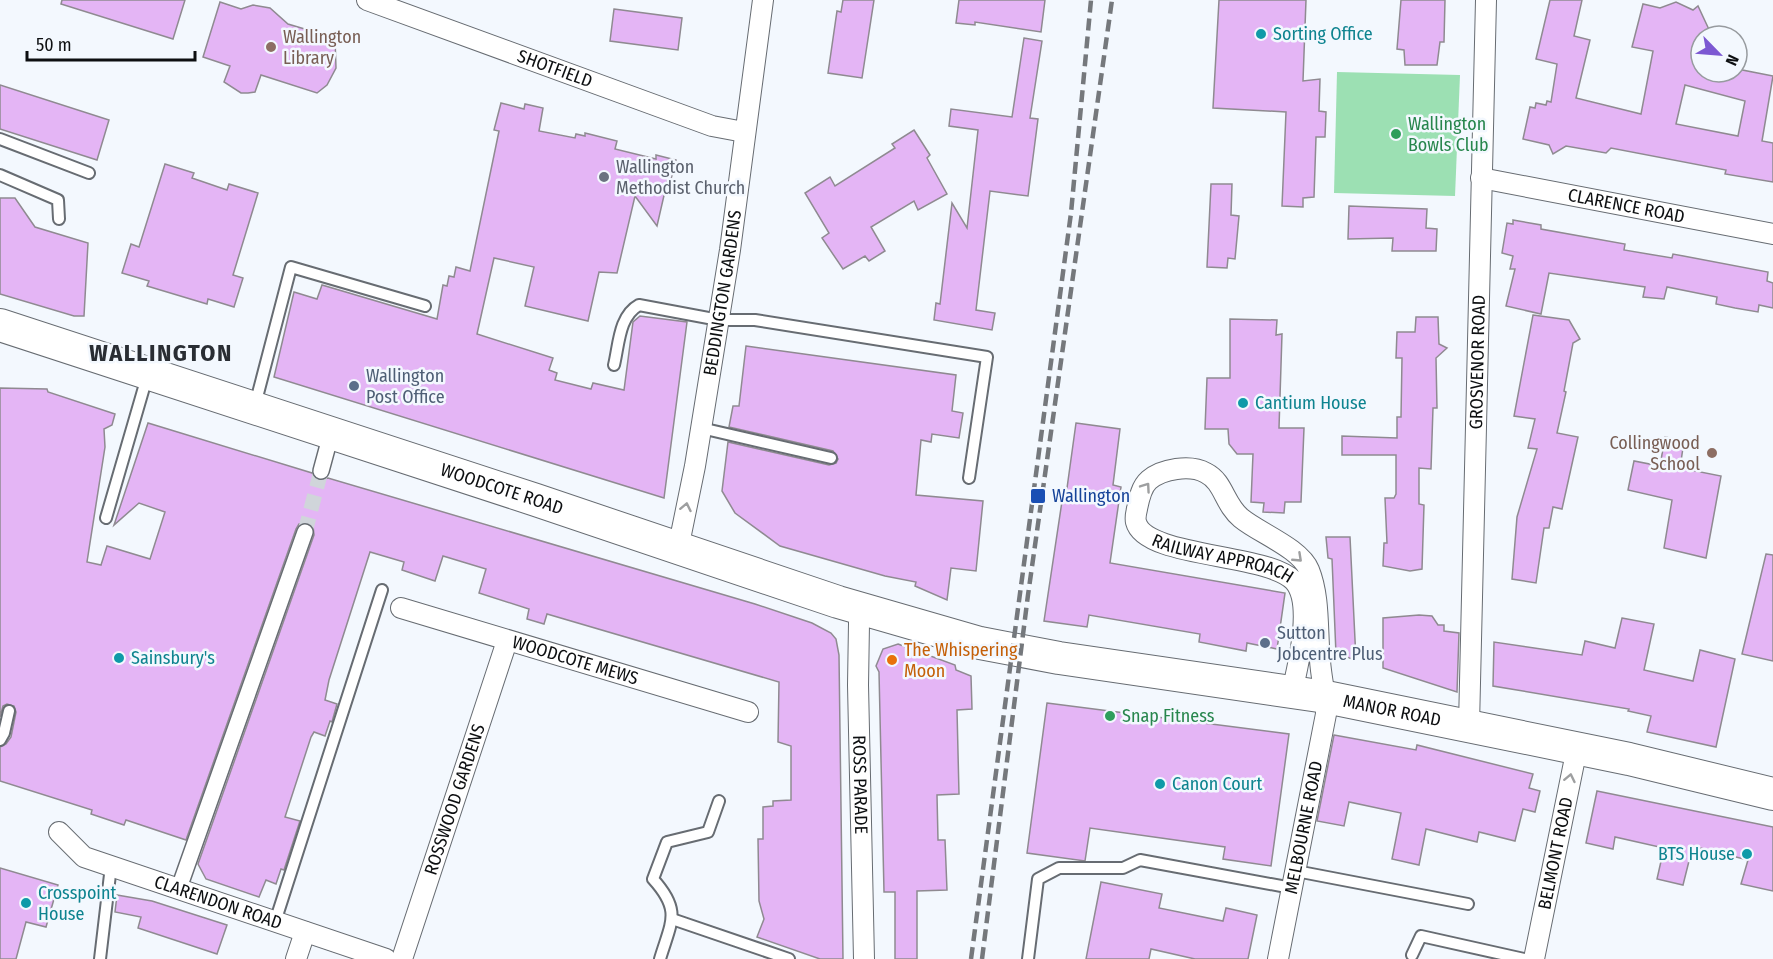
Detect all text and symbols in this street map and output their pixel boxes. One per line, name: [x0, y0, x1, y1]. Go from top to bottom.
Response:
place label: Sorting Office: [1273, 23, 1373, 45]
scale bar: [27, 24, 195, 62]
north arrow: [1689, 24, 1749, 84]
place label: Wallington Library: [283, 26, 361, 69]
marker: Sorting Office: [1254, 27, 1268, 41]
text: 50 m: [36, 34, 72, 56]
marker: Wallington Library: [264, 40, 278, 54]
street label: SHOTFIELD: [514, 45, 595, 92]
text: N: [1722, 52, 1743, 68]
place label: Wallington Bowls Club: [1408, 113, 1488, 156]
marker: Wallington Bowls Club: [1389, 127, 1403, 141]
place label: Wallington Methodist Church: [616, 156, 745, 199]
marker: Wallington Methodist Church: [597, 170, 611, 184]
street label: CLARENCE ROAD: [1566, 184, 1687, 228]
street label: BEDDINGTON GARDENS: [699, 209, 746, 377]
street label: GROSVENOR ROAD: [1465, 295, 1490, 430]
district label: WALLINGTON: [89, 339, 233, 367]
place label: Wallington Post Office: [366, 365, 445, 408]
marker: Wallington Post Office: [347, 379, 361, 393]
place label: Cantium House: [1255, 392, 1367, 414]
marker: Cantium House: [1236, 396, 1250, 410]
place label: Collingwood School: [1609, 432, 1700, 475]
marker: Collingwood School: [1705, 446, 1719, 460]
street label: WOODCOTE ROAD: [438, 459, 566, 519]
one-way arrow: [1139, 482, 1150, 493]
place label: Wallington: [1052, 485, 1130, 507]
marker: Wallington: [1029, 487, 1047, 505]
one-way arrow: [679, 503, 692, 513]
street label: RAILWAY APPROACH: [1149, 529, 1298, 588]
one-way arrow: [1291, 551, 1302, 562]
place label: Sutton Jobcentre Plus: [1277, 622, 1383, 665]
street label: WOODCOTE MEWS: [510, 631, 641, 690]
marker: Sutton Jobcentre Plus: [1258, 636, 1272, 650]
place label: The Whispering Moon: [904, 639, 1018, 682]
place label: Sainsbury's: [131, 647, 215, 669]
marker: Sainsbury's: [112, 651, 126, 665]
marker: The Whispering Moon: [885, 653, 899, 667]
street label: MANOR ROAD: [1341, 690, 1443, 731]
place label: Snap Fitness: [1122, 705, 1215, 727]
marker: Snap Fitness: [1103, 709, 1117, 723]
street label: ROSSWOOD GARDENS: [420, 721, 490, 878]
street label: ROSS PARADE: [848, 735, 872, 834]
street label: MELBOURNE ROAD: [1280, 759, 1328, 896]
place label: Canon Court: [1172, 773, 1262, 795]
one-way arrow: [1563, 773, 1576, 783]
marker: Canon Court: [1153, 777, 1167, 791]
street label: BELMONT ROAD: [1533, 795, 1578, 911]
place label: BTS House: [1658, 843, 1735, 865]
marker: BTS House: [1740, 847, 1754, 861]
street label: CLARENDON ROAD: [151, 871, 285, 934]
place label: Crosspoint House: [38, 882, 116, 925]
marker: Crosspoint House: [19, 896, 33, 910]

